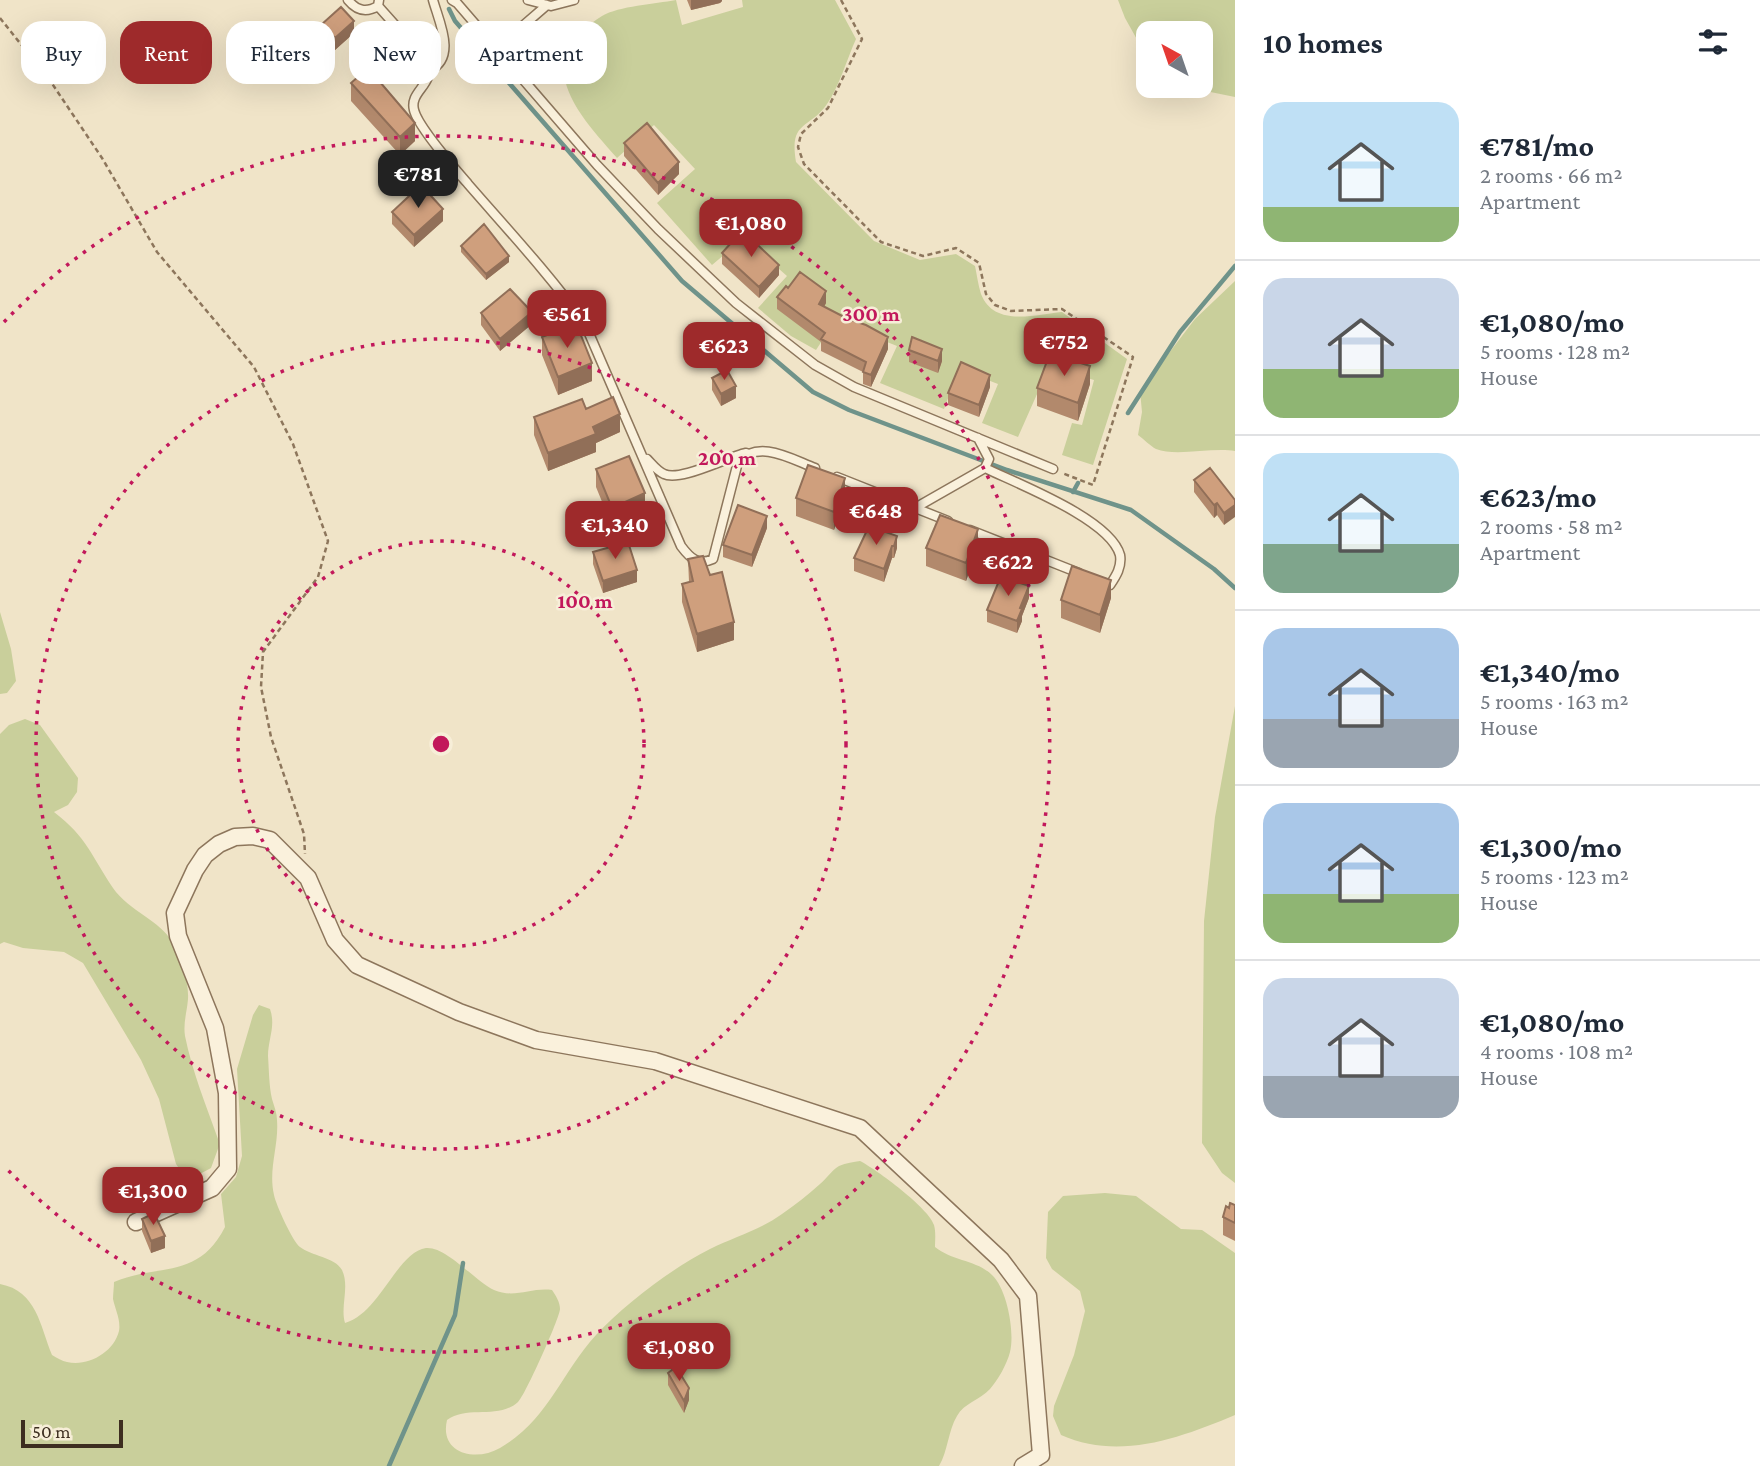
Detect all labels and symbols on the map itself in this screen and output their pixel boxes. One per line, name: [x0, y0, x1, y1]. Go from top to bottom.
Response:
north arrow: [1136, 21, 1213, 98]
pin: €781: [377, 150, 459, 210]
pin: €1,080: [694, 200, 808, 259]
pin: €561: [526, 290, 608, 350]
text: 300 m: [842, 302, 900, 326]
pin: €752: [1023, 318, 1105, 378]
pin: €623: [683, 322, 765, 382]
text: 200 m: [698, 446, 756, 470]
pin: €648: [835, 488, 917, 547]
pin: €1,340: [558, 502, 672, 561]
pin: €622: [967, 538, 1049, 598]
text: 100 m: [557, 589, 613, 613]
centre of rings: [429, 732, 453, 756]
pin: €1,300: [96, 1168, 210, 1227]
pin: €1,080: [622, 1324, 736, 1383]
scale bar: [21, 1417, 122, 1449]

